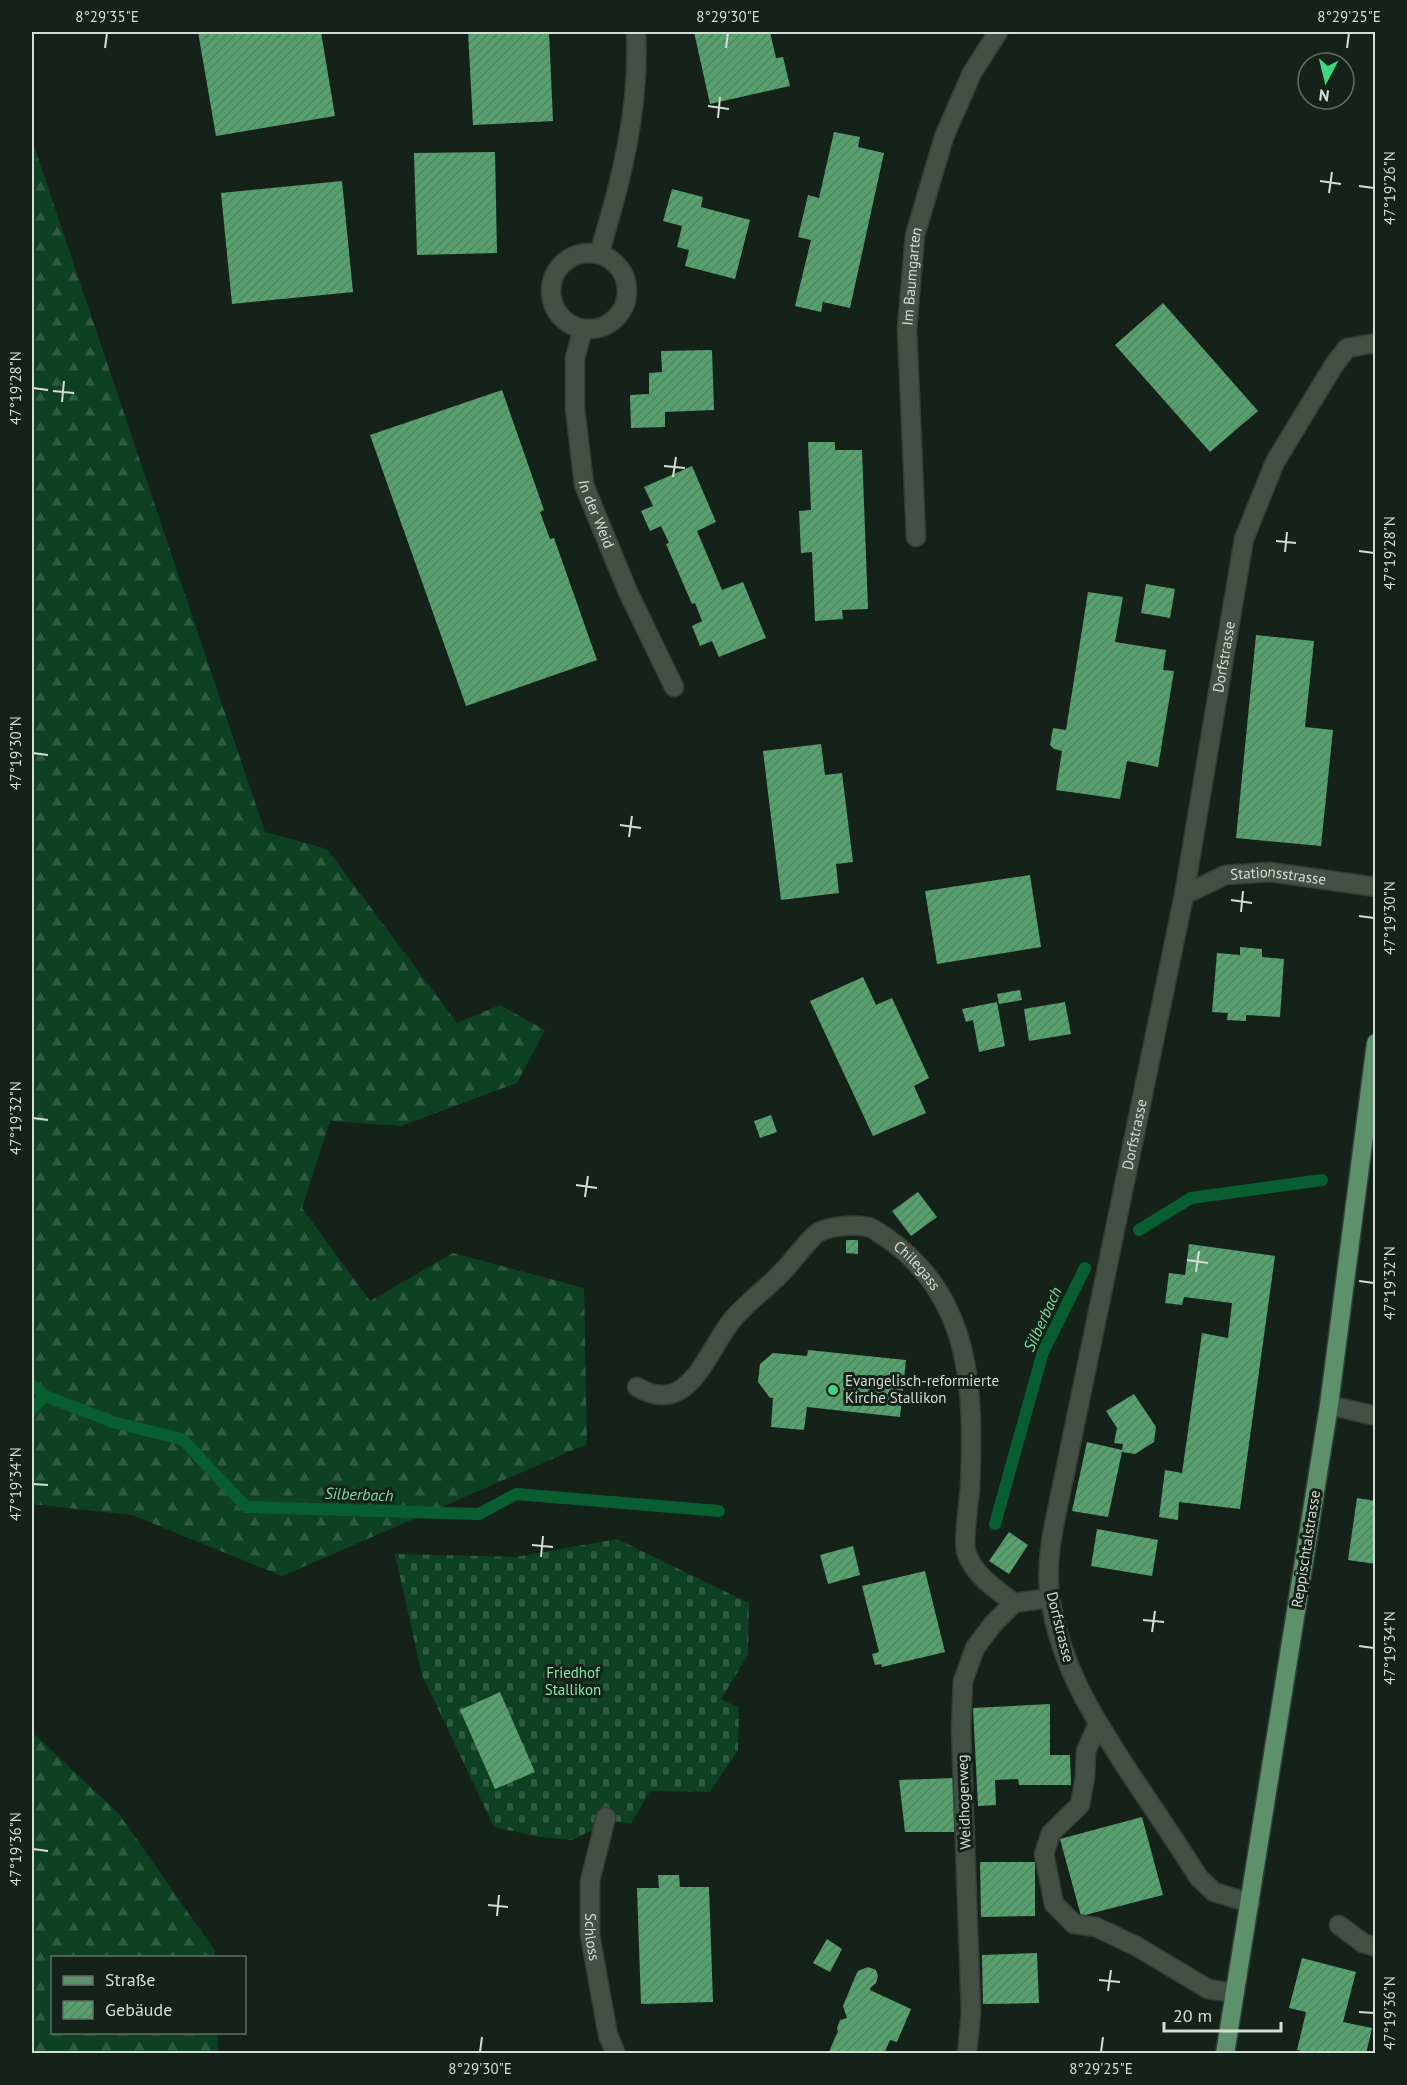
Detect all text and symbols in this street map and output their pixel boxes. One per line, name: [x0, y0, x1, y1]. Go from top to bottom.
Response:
text: 8°29'35"E: [75, 7, 139, 26]
text: 8°29'30"E: [696, 7, 760, 26]
text: 8°29'25"E: [1317, 7, 1381, 26]
north arrow: [1296, 51, 1356, 111]
text: N: [1318, 85, 1331, 106]
text: 47°19'26"N: [1380, 151, 1399, 225]
street label: Im Baumgarten: [897, 225, 926, 326]
text: 47°19'28"N: [6, 351, 25, 425]
street label: In der Weid: [574, 479, 619, 551]
text: 47°19'28"N: [1380, 516, 1399, 590]
street label: Dorfstrasse: [1208, 620, 1239, 694]
text: 47°19'30"N: [6, 716, 25, 790]
street label: Stationsstrasse: [1229, 862, 1327, 889]
text: 47°19'30"N: [1380, 881, 1399, 955]
text: 47°19'32"N: [6, 1081, 25, 1155]
street label: Dorfstrasse: [1118, 1097, 1151, 1172]
street label: Chilegass: [890, 1236, 945, 1294]
text: 47°19'32"N: [1380, 1246, 1399, 1320]
water label: Silberbach: [1018, 1284, 1066, 1354]
place label: Evangelisch-reformierte Kirche Stallikon: [845, 1371, 999, 1407]
marker: Evangelisch-reformierte Kirche Stallikon: [826, 1383, 840, 1397]
text: 47°19'34"N: [6, 1447, 25, 1521]
water label: Silberbach: [324, 1483, 394, 1505]
street label: Reppischtalstrasse: [1287, 1489, 1324, 1609]
street label: Dorfstrasse: [1043, 1590, 1078, 1664]
text: 47°19'34"N: [1380, 1611, 1399, 1685]
park label: Friedhof Stallikon: [545, 1663, 601, 1699]
street label: Weidhogerweg: [952, 1754, 975, 1850]
text: 47°19'36"N: [6, 1812, 25, 1886]
street label: Schloss: [581, 1913, 604, 1962]
legend: [51, 1956, 246, 2034]
text: Straße: [105, 1968, 156, 1991]
text: 47°19'36"N: [1380, 1976, 1399, 2050]
scale bar: [1164, 1995, 1281, 2033]
text: Gebäude: [105, 1998, 172, 2021]
text: 20 m: [1173, 2004, 1212, 2027]
text: 8°29'30"E: [448, 2059, 512, 2078]
text: 8°29'25"E: [1069, 2059, 1133, 2078]

